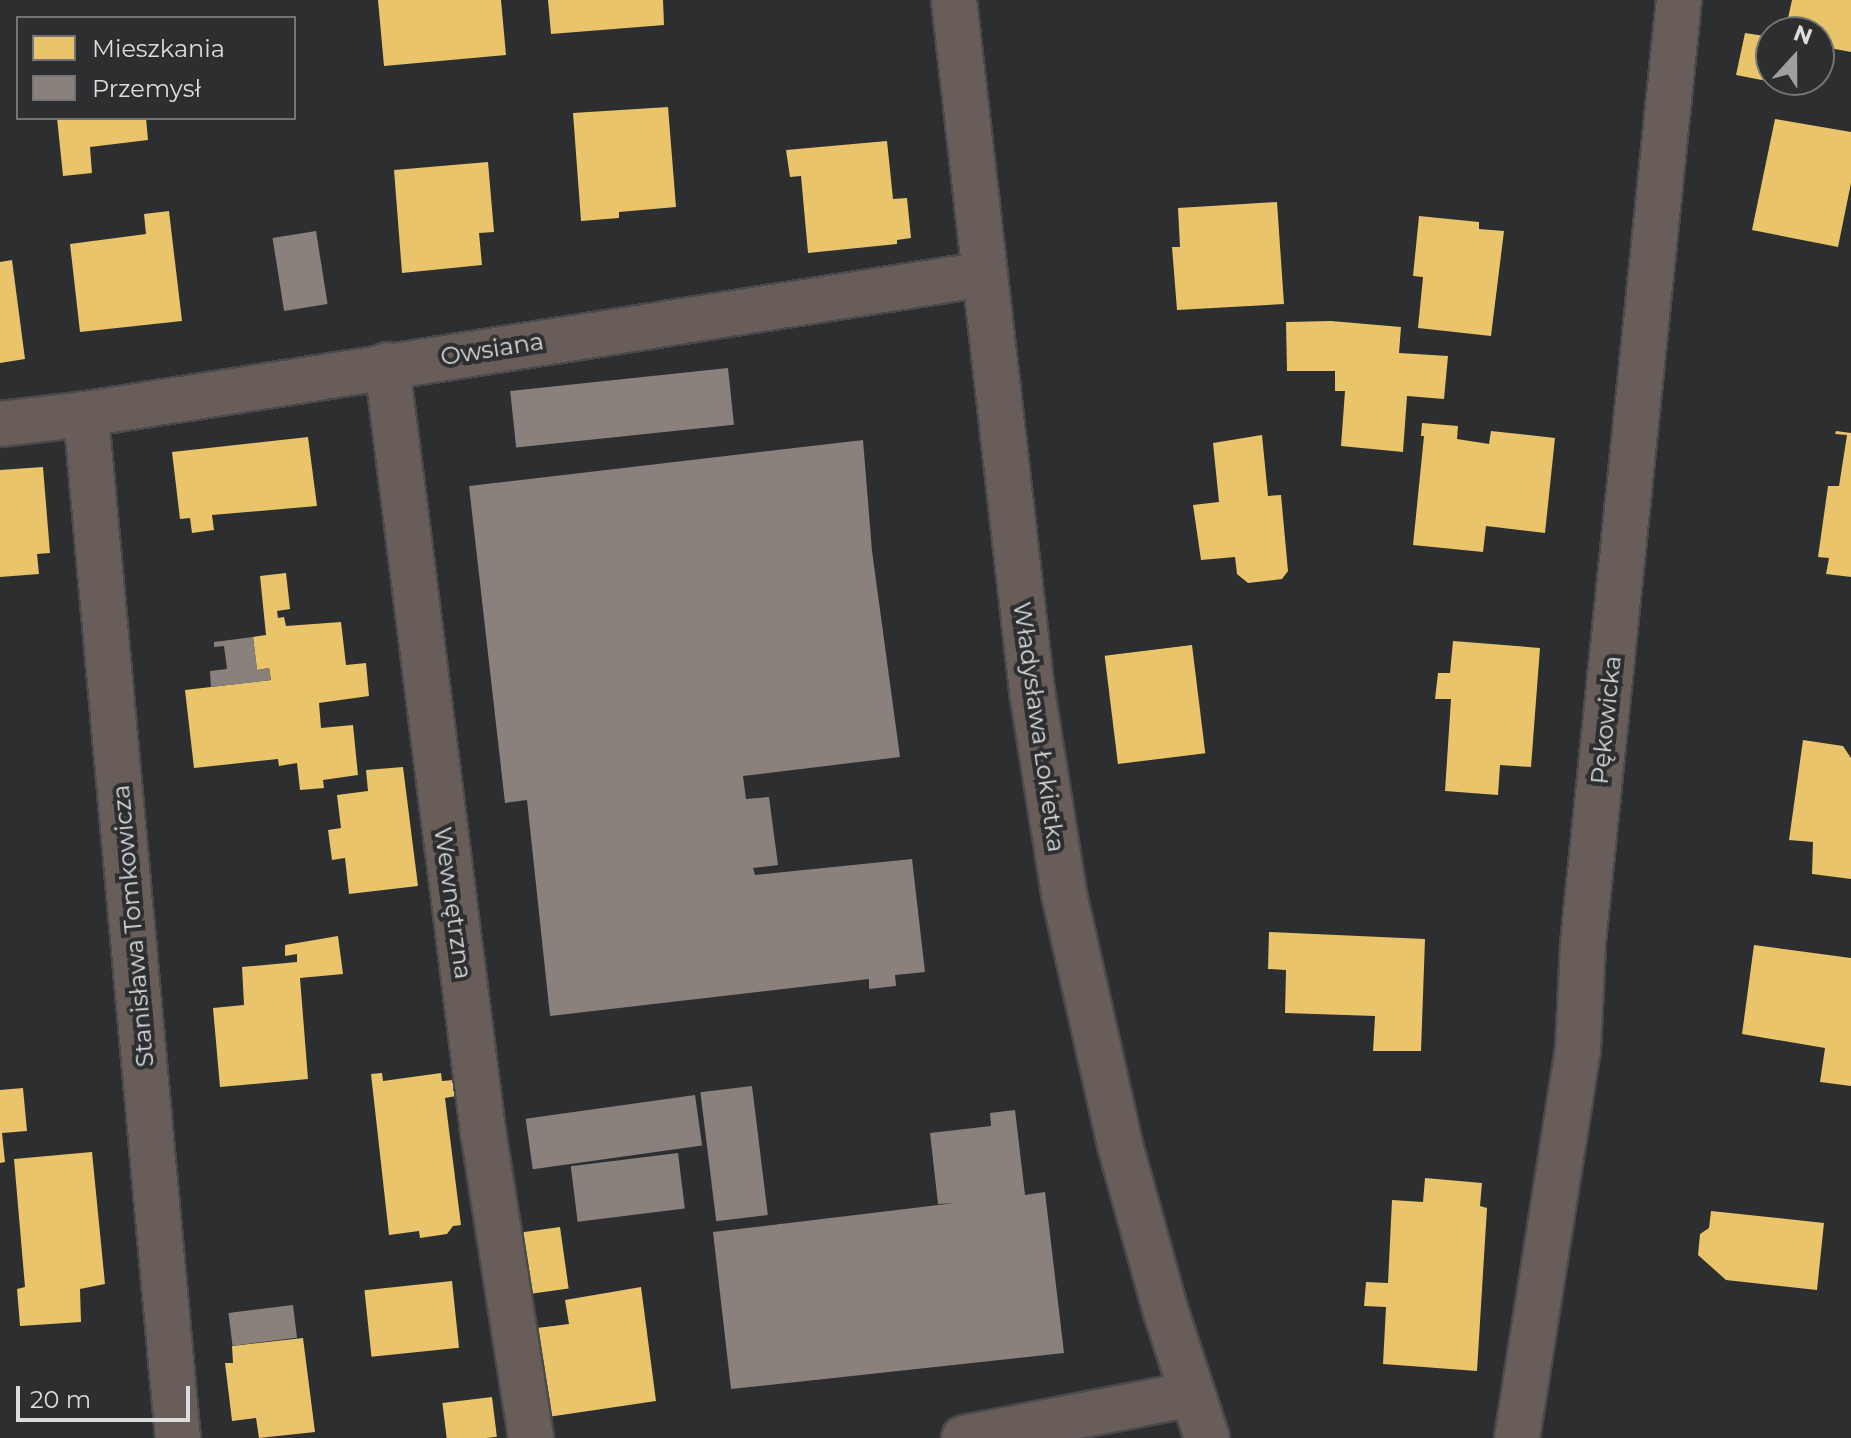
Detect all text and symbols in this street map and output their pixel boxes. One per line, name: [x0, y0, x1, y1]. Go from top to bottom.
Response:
legend: [16, 16, 296, 120]
north arrow: [1755, 16, 1835, 96]
text: N: [1790, 19, 1816, 51]
text: Mieszkania: [92, 34, 225, 63]
text: Przemysł: [92, 74, 201, 103]
street label: Owsiana: [438, 327, 546, 371]
street label: Władysława Łokietka: [1007, 600, 1071, 854]
street label: Pękowicka: [1585, 654, 1627, 786]
street label: Stanisława Tomkowicza: [106, 784, 160, 1068]
street label: Wewnętrzna: [428, 825, 478, 981]
scale bar: [20, 1370, 194, 1420]
text: 20 m: [30, 1385, 91, 1414]

